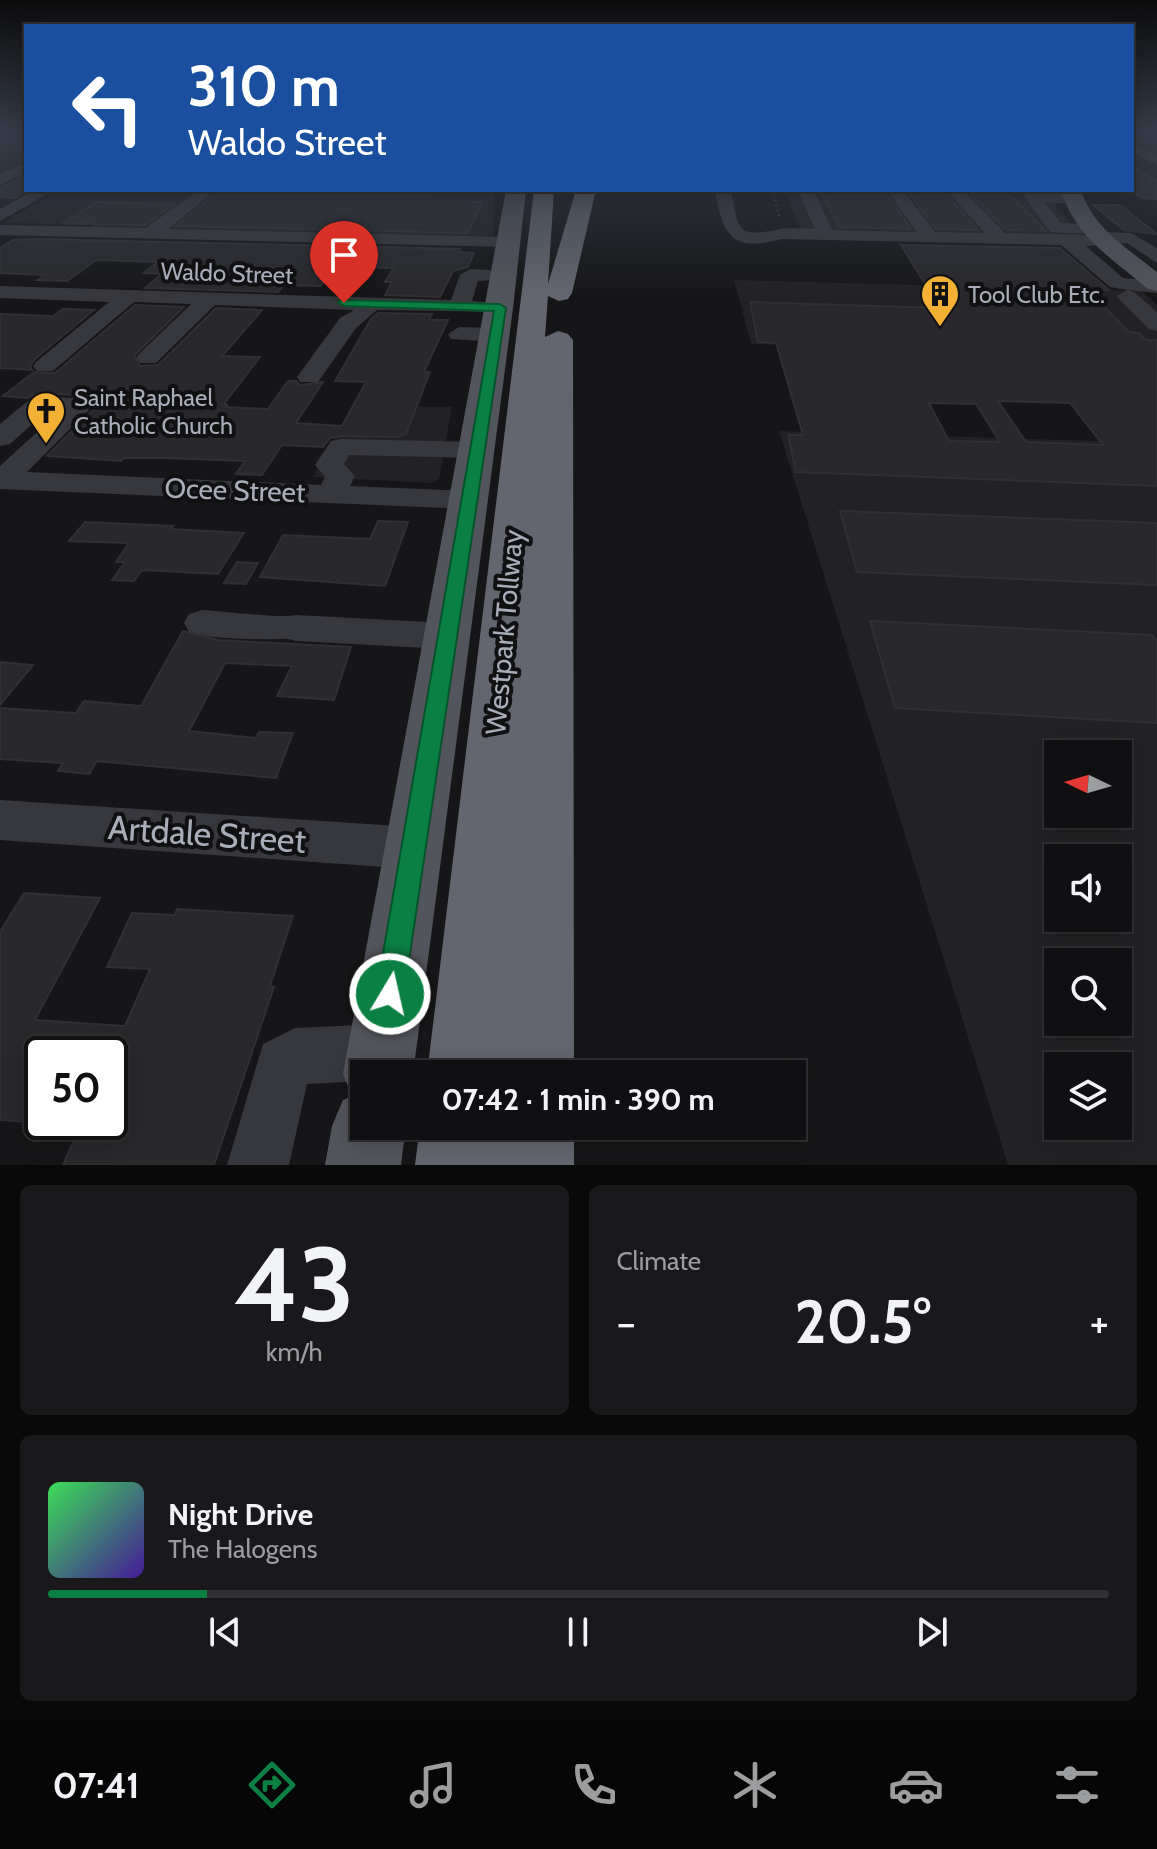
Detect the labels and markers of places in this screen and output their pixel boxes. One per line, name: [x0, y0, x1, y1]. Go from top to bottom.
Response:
pin: [310, 221, 378, 303]
building icon: Tool Club Etc.: [919, 273, 961, 328]
place label: Tool Club Etc.: [968, 280, 1105, 309]
place label: Saint Raphael Catholic Church: [74, 383, 233, 440]
church icon: Saint Raphael Catholic Church: [25, 390, 67, 445]

